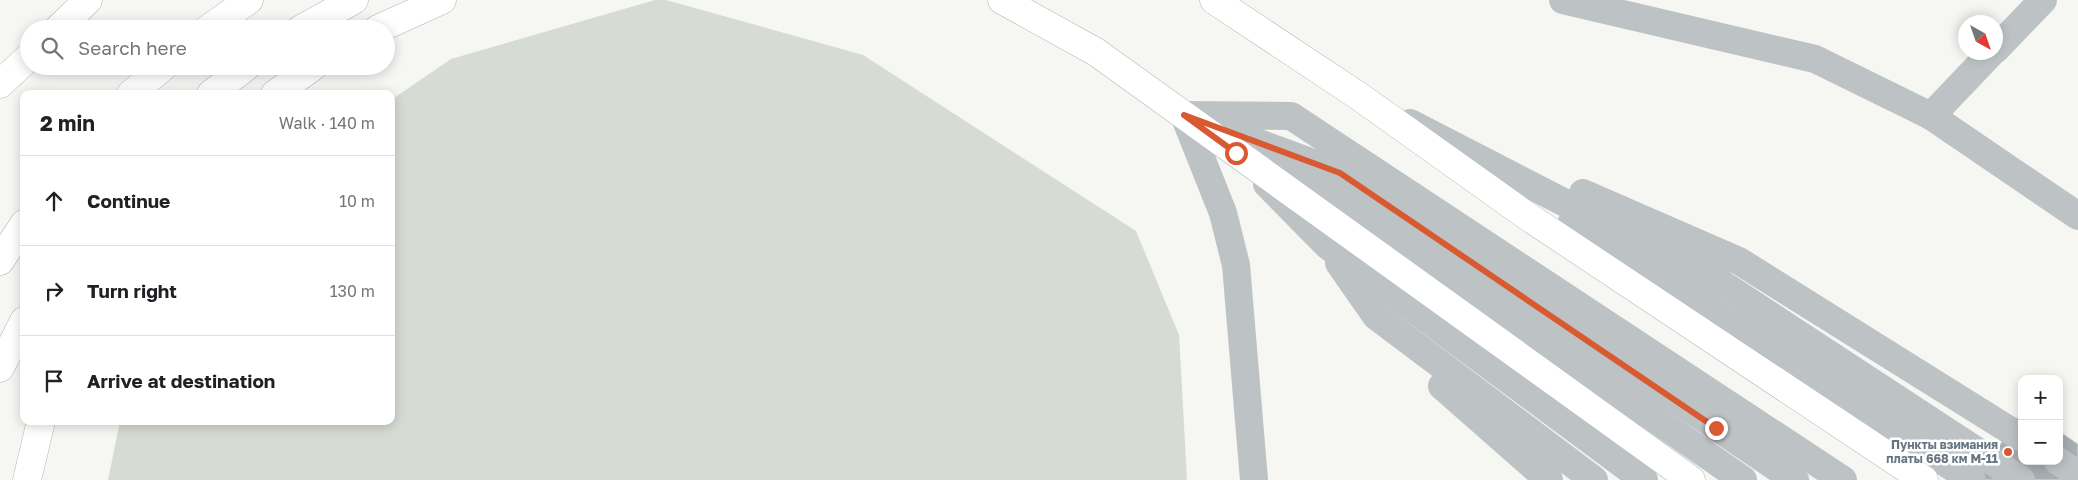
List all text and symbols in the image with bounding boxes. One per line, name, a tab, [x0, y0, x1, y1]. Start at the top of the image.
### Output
north arrow	[1958, 15, 2003, 60]
search box	[20, 20, 395, 75]
icon: search	[38, 34, 66, 62]
text: Search here	[78, 36, 187, 59]
text: 2 min	[40, 110, 95, 136]
text: Walk · 140 m	[279, 113, 375, 133]
route start	[1225, 142, 1248, 165]
icon: ahead	[40, 187, 68, 215]
text: Continue	[87, 189, 170, 212]
text: 10 m	[339, 191, 375, 211]
icon: right	[40, 277, 68, 305]
text: Turn right	[87, 279, 177, 302]
text: 130 m	[330, 281, 375, 301]
icon: arrive	[40, 367, 68, 395]
text: Arrive at destination	[87, 369, 275, 392]
map controls	[2018, 375, 2063, 465]
button: +	[2018, 375, 2063, 420]
route end	[1705, 417, 1728, 440]
button: −	[2018, 420, 2063, 465]
place label: Пункты взимания платы 668 км М-11	[1886, 437, 1998, 466]
marker: Пункты взимания платы 668 км М-11	[2002, 446, 2014, 458]

